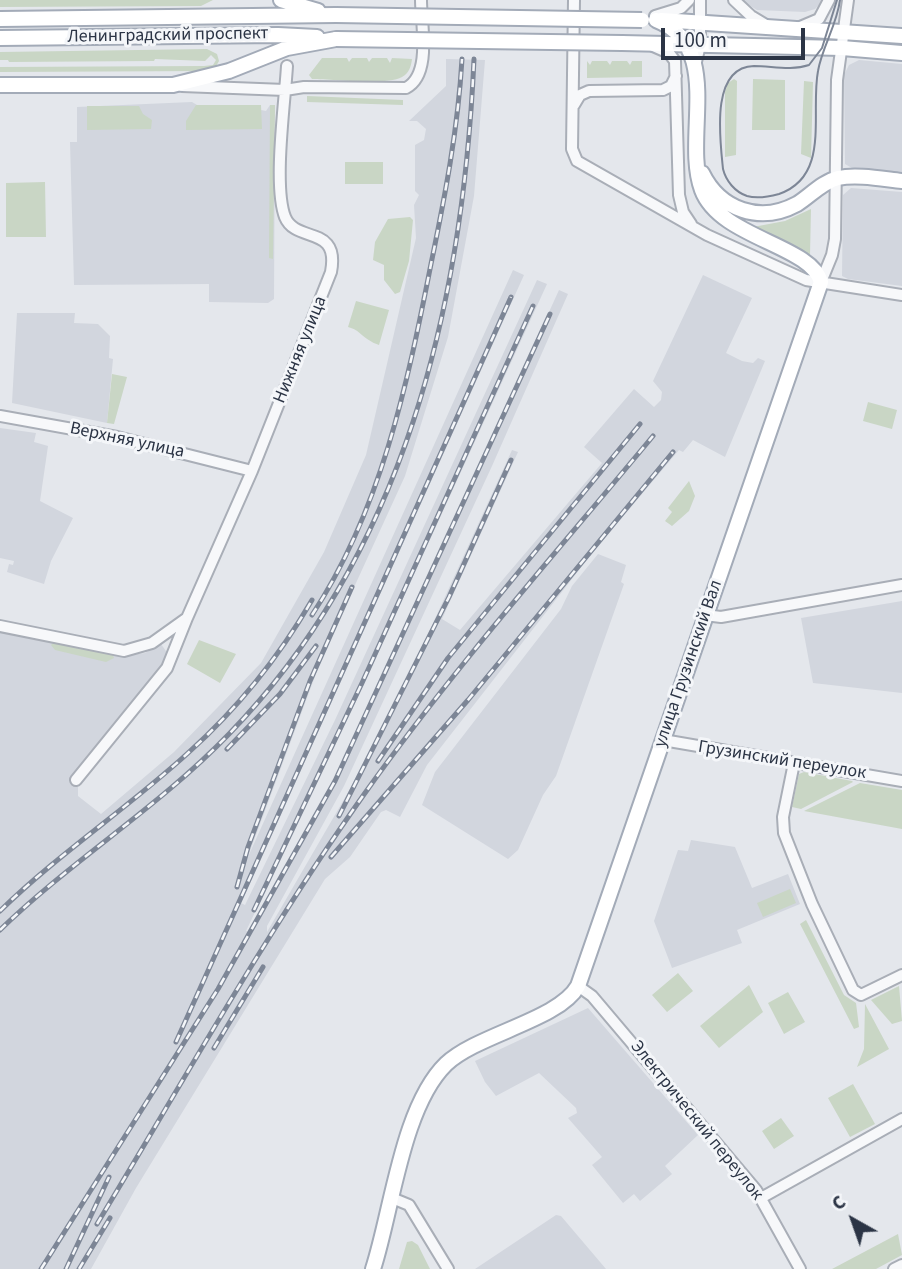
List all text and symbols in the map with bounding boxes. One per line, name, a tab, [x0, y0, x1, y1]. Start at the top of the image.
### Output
scale bar	[664, 14, 808, 58]
street label: Ленинградский проспект	[67, 23, 269, 49]
text: 100 m	[674, 25, 727, 55]
street label: Нижняя улица	[270, 293, 332, 407]
street label: Верхняя улица	[68, 418, 186, 464]
street label: улица Грузинский Вал	[650, 577, 728, 751]
street label: Грузинский переулок	[696, 737, 868, 785]
street label: Электрический переулок	[625, 1037, 767, 1205]
north arrow	[818, 1185, 888, 1255]
text: С	[826, 1190, 852, 1217]

